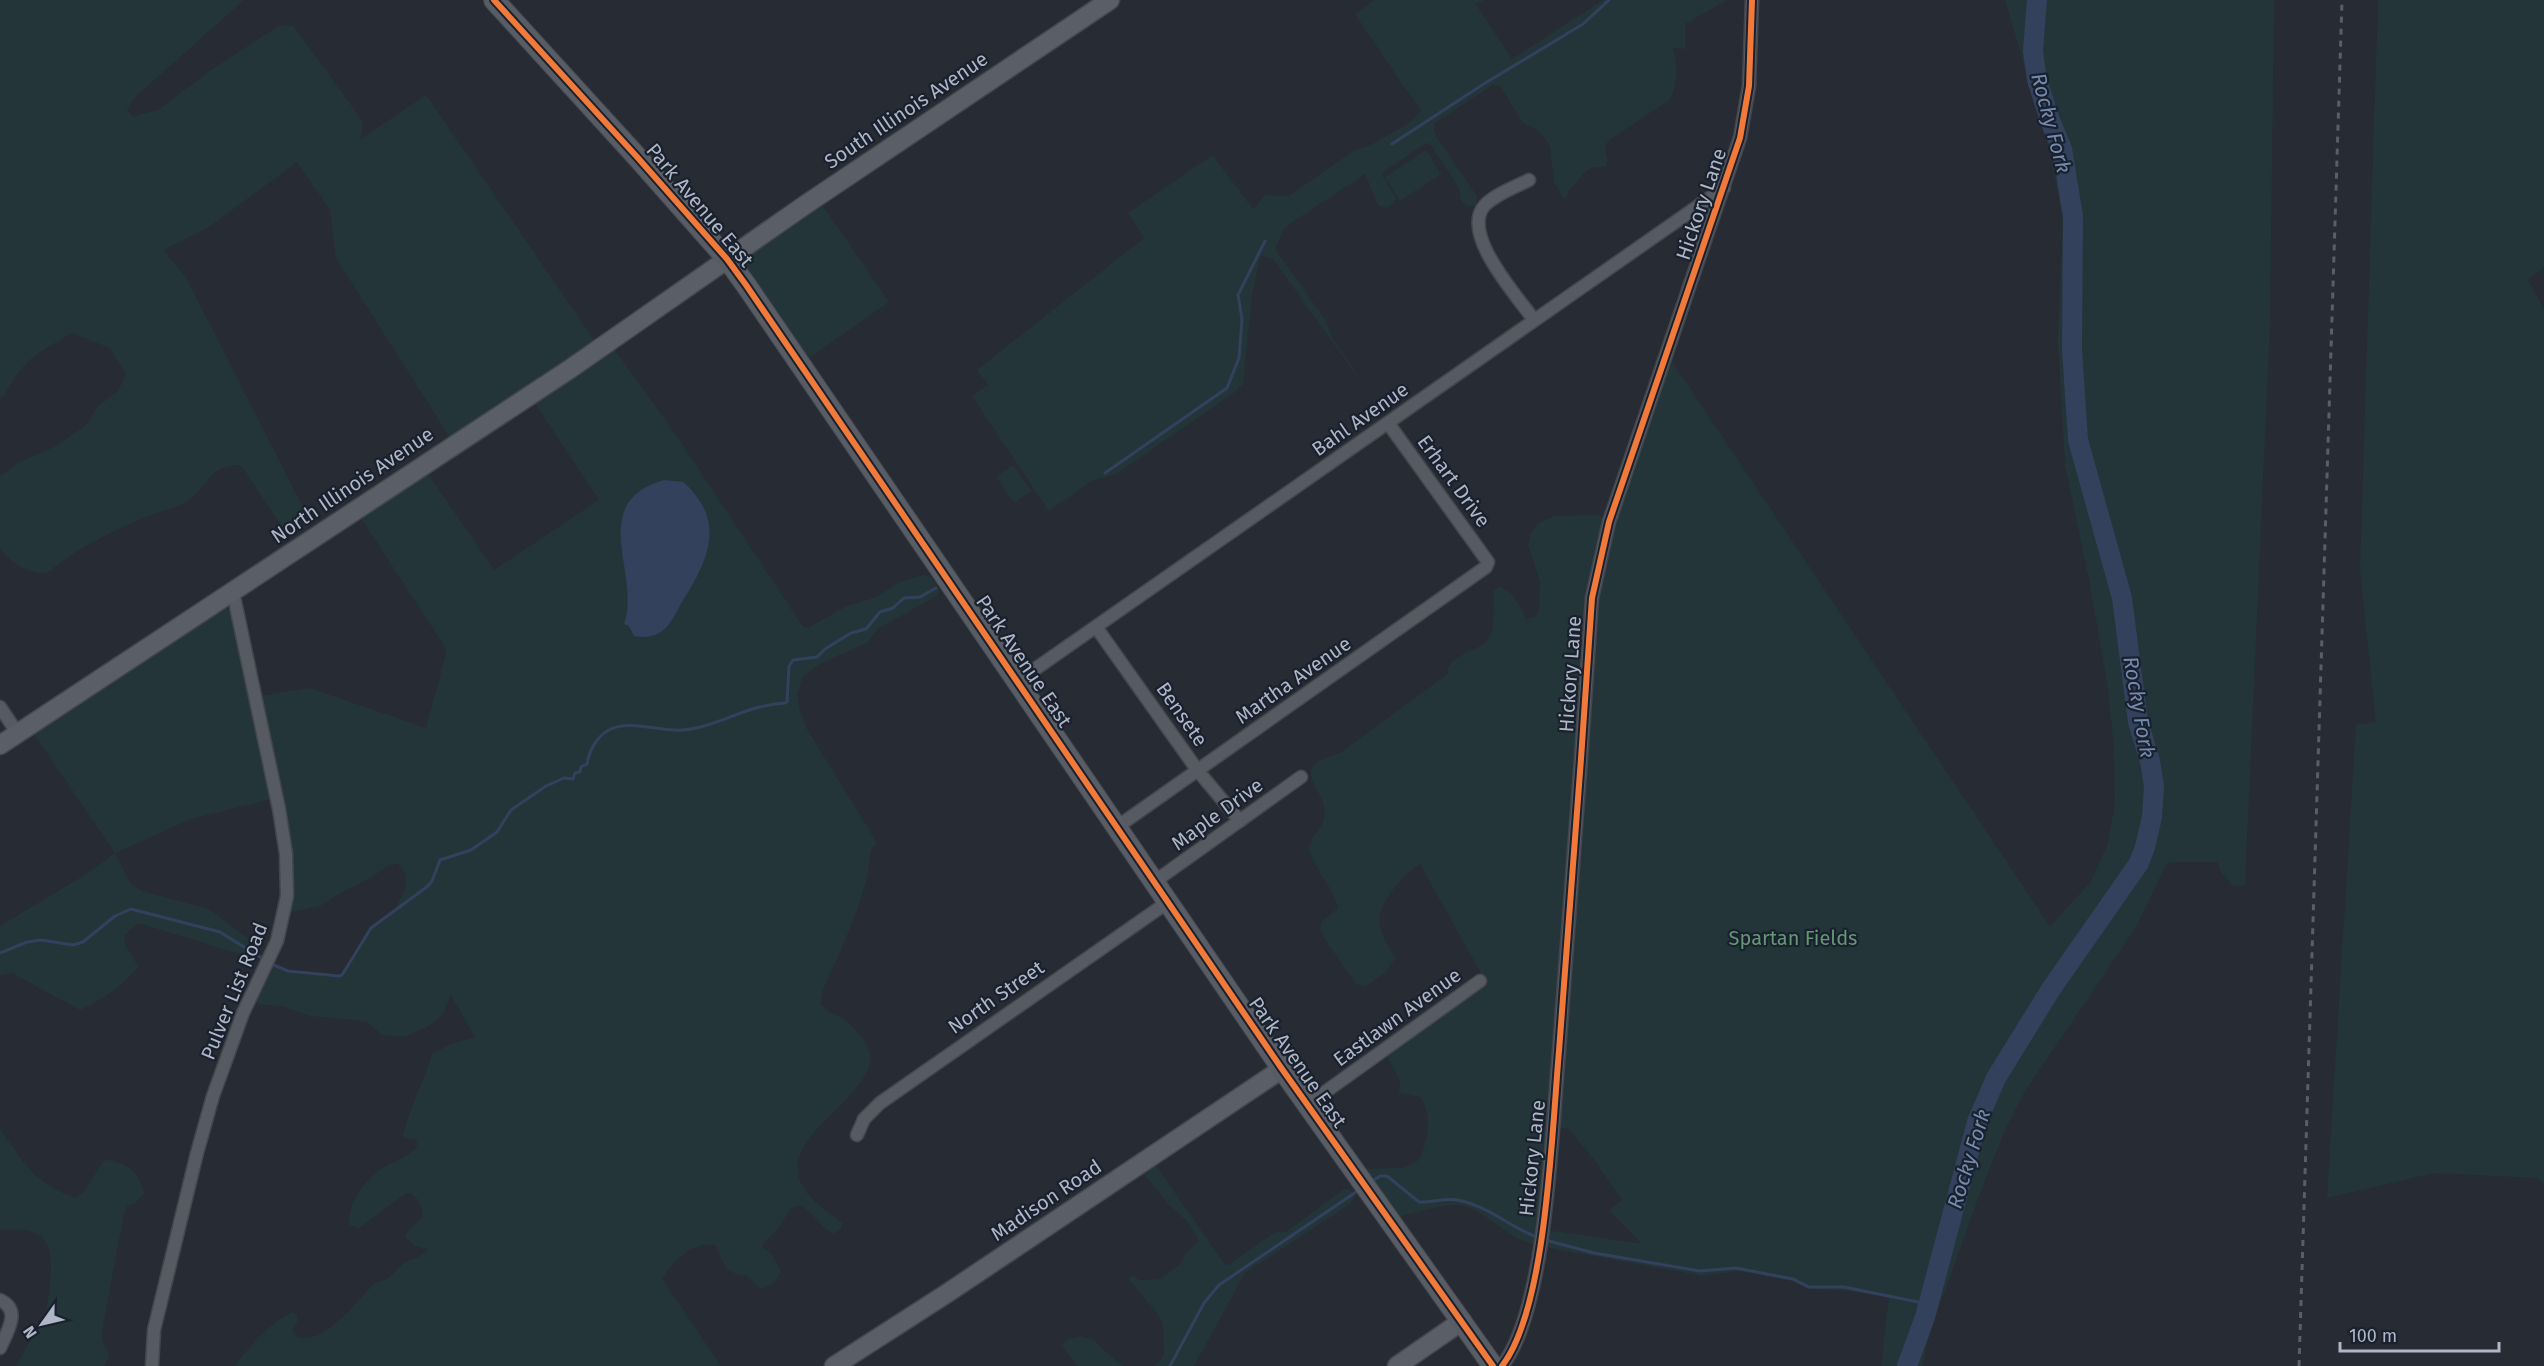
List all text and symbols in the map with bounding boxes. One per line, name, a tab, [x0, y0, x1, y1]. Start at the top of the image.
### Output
street label: South Illinois Avenue	[820, 46, 992, 174]
water label: Rocky Fork	[2025, 70, 2077, 176]
street label: Park Avenue East	[641, 138, 759, 272]
street label: Hickory Lane	[1671, 145, 1731, 263]
street label: Bahl Avenue	[1307, 377, 1413, 461]
street label: North Illinois Avenue	[266, 422, 438, 548]
street label: Erhart Drive	[1413, 430, 1495, 532]
street label: Park Avenue East	[971, 590, 1077, 732]
street label: Hickory Lane	[1554, 615, 1586, 733]
street label: Martha Avenue	[1231, 631, 1355, 729]
water label: Rocky Fork	[2117, 654, 2161, 760]
street label: Bensete	[1151, 677, 1213, 751]
street label: Maple Drive	[1167, 773, 1267, 855]
street label: Pulver List Road	[196, 919, 272, 1063]
park label: Spartan Fields	[1729, 926, 1857, 950]
street label: North Street	[943, 955, 1049, 1039]
street label: Eastlawn Avenue	[1329, 963, 1465, 1071]
street label: Park Avenue East	[1244, 992, 1352, 1133]
street label: Hickory Lane	[1514, 1099, 1550, 1217]
water label: Rocky Fork	[1942, 1106, 1996, 1212]
street label: Madison Road	[986, 1154, 1106, 1246]
north arrow	[12, 1294, 72, 1354]
scale bar	[2340, 1315, 2499, 1353]
text: N	[19, 1322, 41, 1342]
text: 100 m	[2349, 1325, 2397, 1347]

